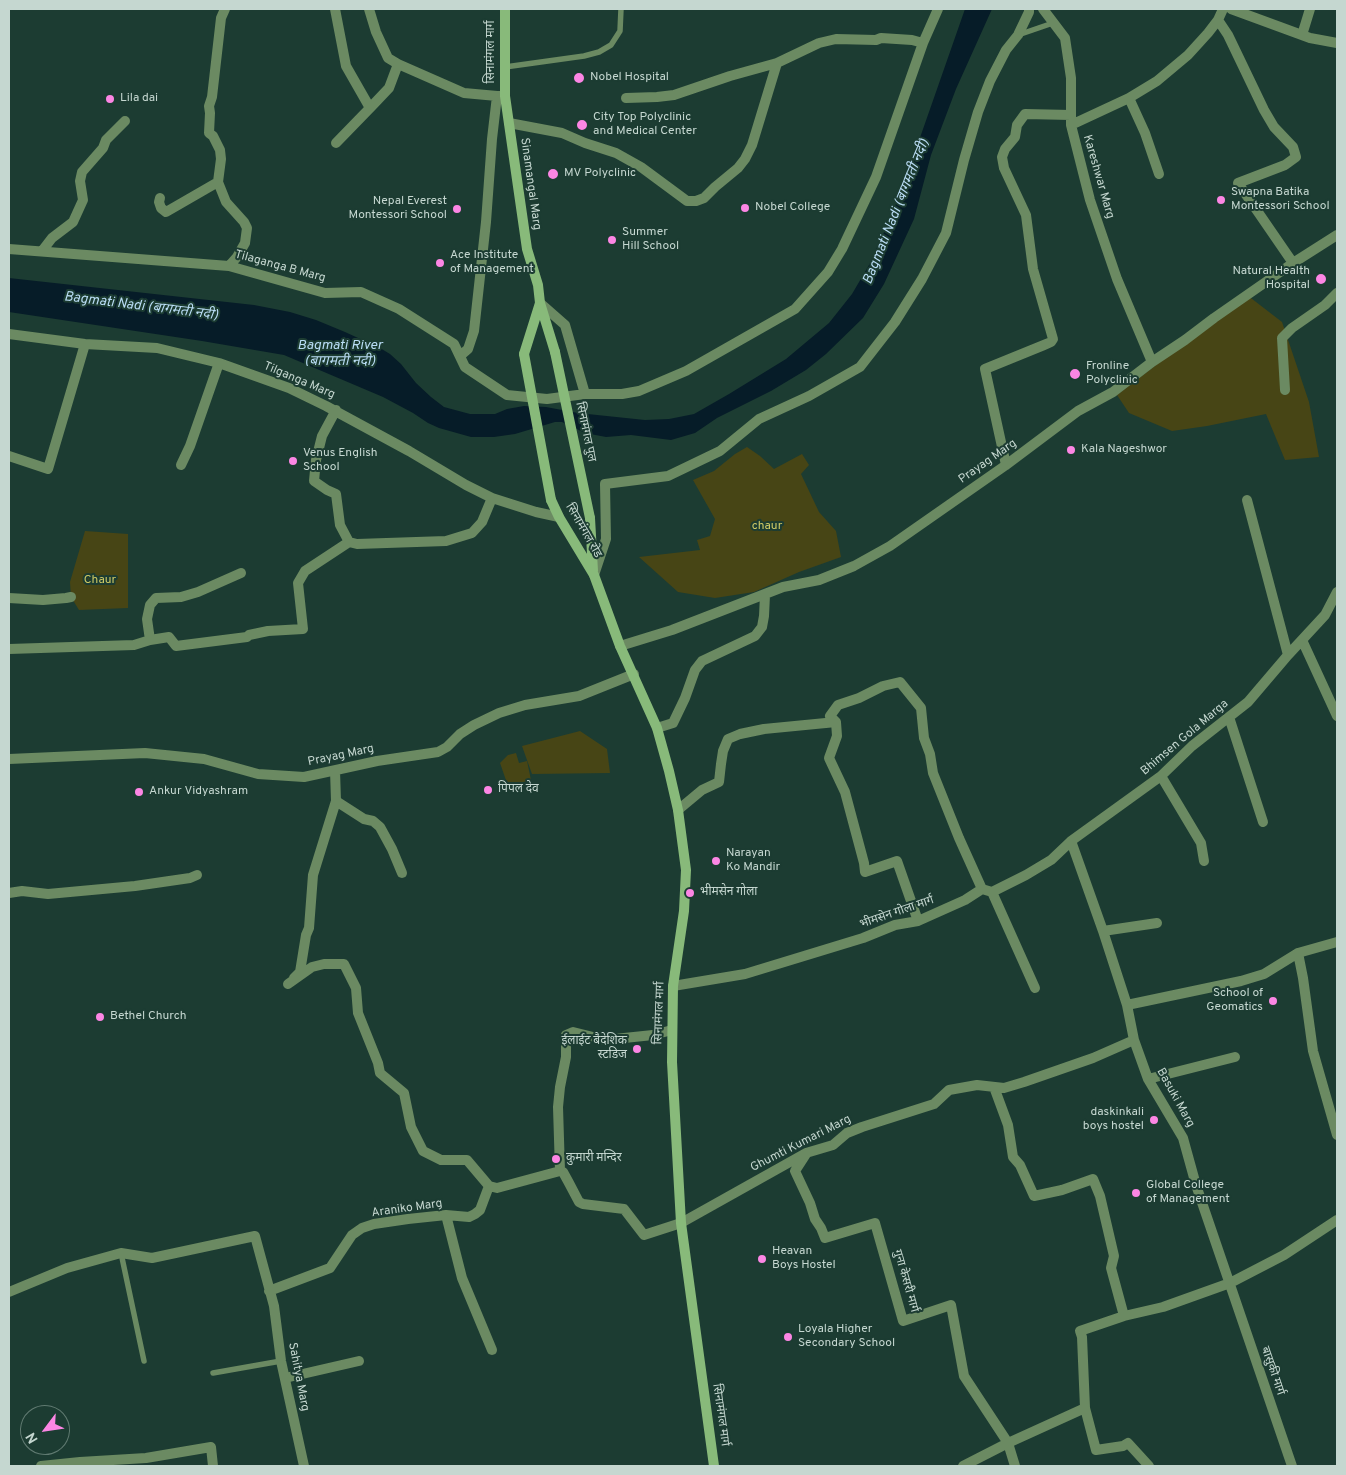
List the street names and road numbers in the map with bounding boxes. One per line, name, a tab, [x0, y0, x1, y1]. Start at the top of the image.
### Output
street label: सिनामंगल मार्ग	[485, 21, 499, 83]
street label: Kareshwar Marg	[1079, 133, 1117, 221]
street label: Sinamangal Marg	[516, 137, 544, 231]
street label: Tilaganga B Marg	[233, 248, 327, 286]
street label: Tilganga Marg	[261, 359, 337, 403]
street label: सिनामंगल पुल	[572, 401, 598, 463]
street label: Prayag Marg	[956, 437, 1020, 487]
street label: सिनामंगल रोड	[562, 501, 604, 561]
street label: Bhimsen Gola Marga	[1138, 697, 1232, 779]
street label: Prayag Marg	[307, 742, 375, 770]
street label: भीमसेन गोला मार्ग	[858, 894, 936, 932]
street label: सिनामंगल मार्ग	[652, 981, 668, 1045]
street label: Basuki Marg	[1153, 1066, 1197, 1130]
street label: Ghumti Kumari Marg	[748, 1112, 854, 1176]
street label: Araniko Marg	[371, 1197, 443, 1221]
street label: गुना केसरी मार्ग	[889, 1248, 921, 1314]
street label: Sahitya Marg	[284, 1341, 312, 1413]
street label: बासुकी मार्ग	[1257, 1345, 1287, 1397]
street label: सिनामंगल मार्ग	[708, 1383, 732, 1447]

